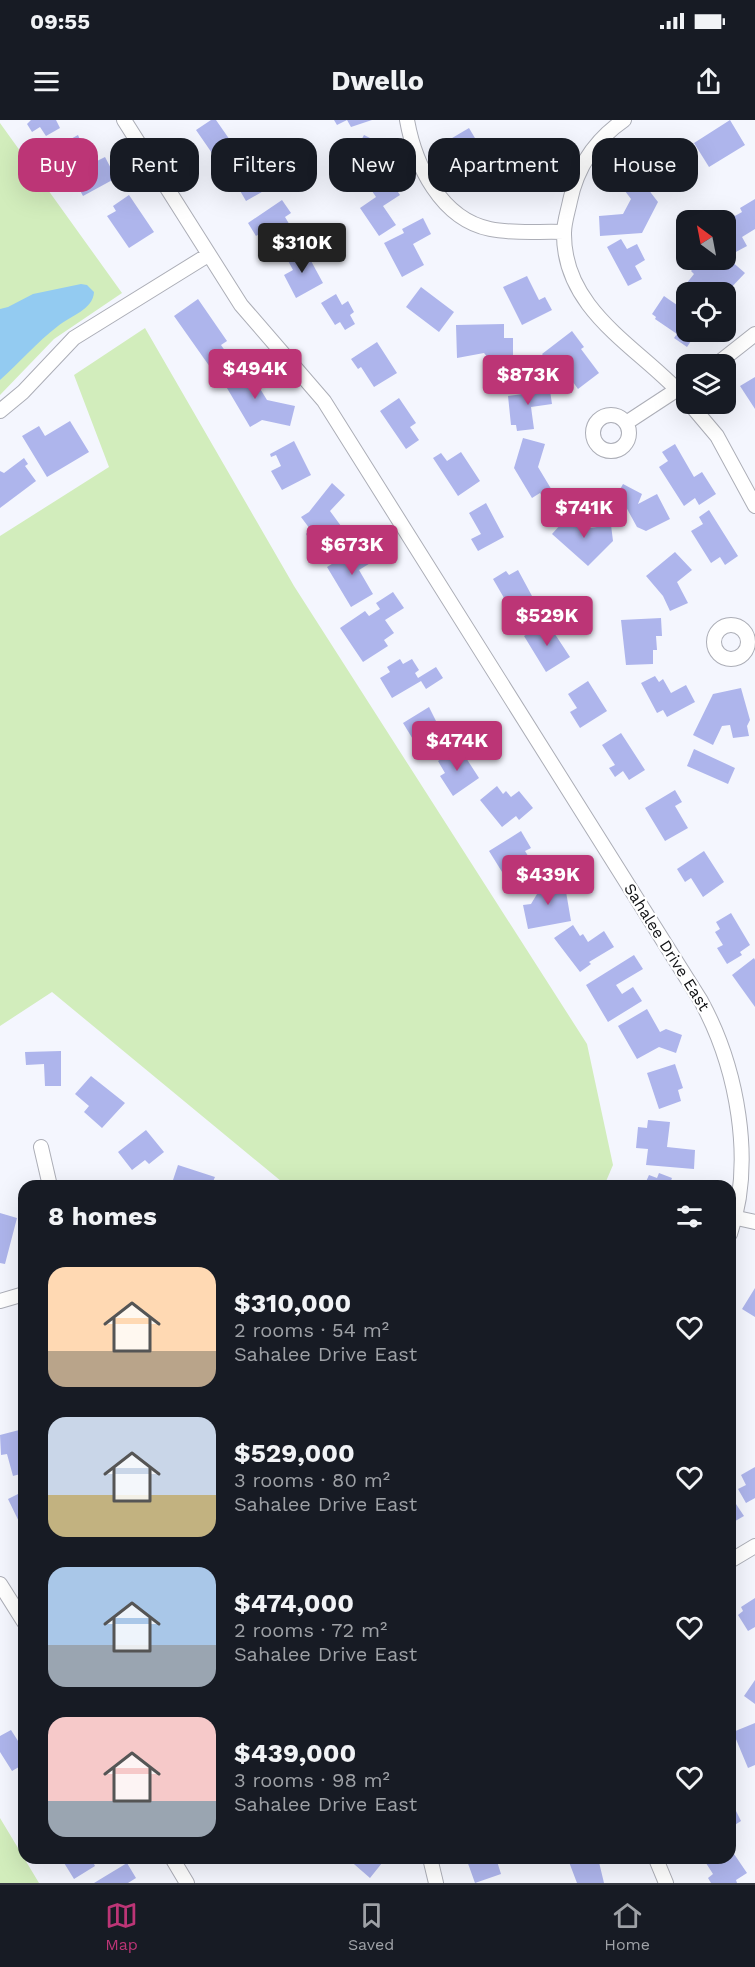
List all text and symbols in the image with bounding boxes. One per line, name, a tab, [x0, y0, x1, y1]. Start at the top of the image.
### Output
text: 09:55	[30, 9, 90, 34]
icon: menu	[30, 65, 63, 98]
text: Dwello	[331, 65, 424, 97]
icon: share	[692, 65, 725, 98]
chip: Buy	[18, 138, 98, 192]
chip: Rent	[110, 138, 199, 192]
chip: Filters	[211, 138, 317, 192]
chip: New	[329, 138, 416, 192]
chip: Apartment	[428, 138, 580, 192]
chip: House	[592, 138, 698, 192]
north arrow	[676, 210, 736, 270]
map controls	[676, 210, 736, 414]
pin: $310K	[260, 223, 344, 274]
text: $310K	[272, 230, 332, 254]
button: locate	[676, 282, 736, 342]
pin: $494K	[213, 349, 297, 400]
button: layers	[676, 354, 736, 414]
pin: $873K	[486, 355, 570, 406]
text: $494K	[223, 356, 287, 380]
text: $873K	[497, 362, 559, 386]
pin: $741K	[542, 488, 626, 539]
text: $741K	[555, 495, 613, 519]
pin: $673K	[310, 525, 394, 576]
text: $673K	[321, 532, 383, 556]
pin: $529K	[505, 596, 589, 647]
text: $529K	[516, 603, 578, 627]
pin: $474K	[415, 721, 499, 772]
text: $474K	[426, 728, 488, 752]
pin: $439K	[506, 855, 590, 906]
text: $439K	[516, 862, 580, 886]
street label: Sahalee Drive East	[620, 880, 714, 1014]
icon: filters	[673, 1200, 706, 1233]
text: 8 homes	[48, 1201, 157, 1231]
text: $310,000	[234, 1288, 351, 1318]
icon: home	[96, 1291, 168, 1363]
icon: heart	[673, 1311, 706, 1344]
text: 2 rooms · 54 m²	[234, 1318, 389, 1342]
text: Sahalee Drive East	[234, 1342, 417, 1366]
text: $529,000	[234, 1438, 355, 1468]
icon: home	[96, 1441, 168, 1513]
icon: heart	[673, 1461, 706, 1494]
text: 3 rooms · 80 m²	[234, 1468, 390, 1492]
text: Sahalee Drive East	[234, 1492, 417, 1516]
text: $474,000	[234, 1588, 354, 1618]
icon: home	[96, 1591, 168, 1663]
icon: heart	[673, 1611, 706, 1644]
text: 2 rooms · 72 m²	[234, 1618, 387, 1642]
text: Sahalee Drive East	[234, 1642, 417, 1666]
text: $439,000	[234, 1738, 356, 1768]
icon: home	[96, 1741, 168, 1813]
icon: heart	[673, 1761, 706, 1794]
text: 3 rooms · 98 m²	[234, 1768, 390, 1792]
text: Sahalee Drive East	[234, 1792, 417, 1816]
tab: Map	[105, 1899, 138, 1954]
tab: Saved	[348, 1899, 394, 1954]
tab: Home	[604, 1899, 650, 1954]

